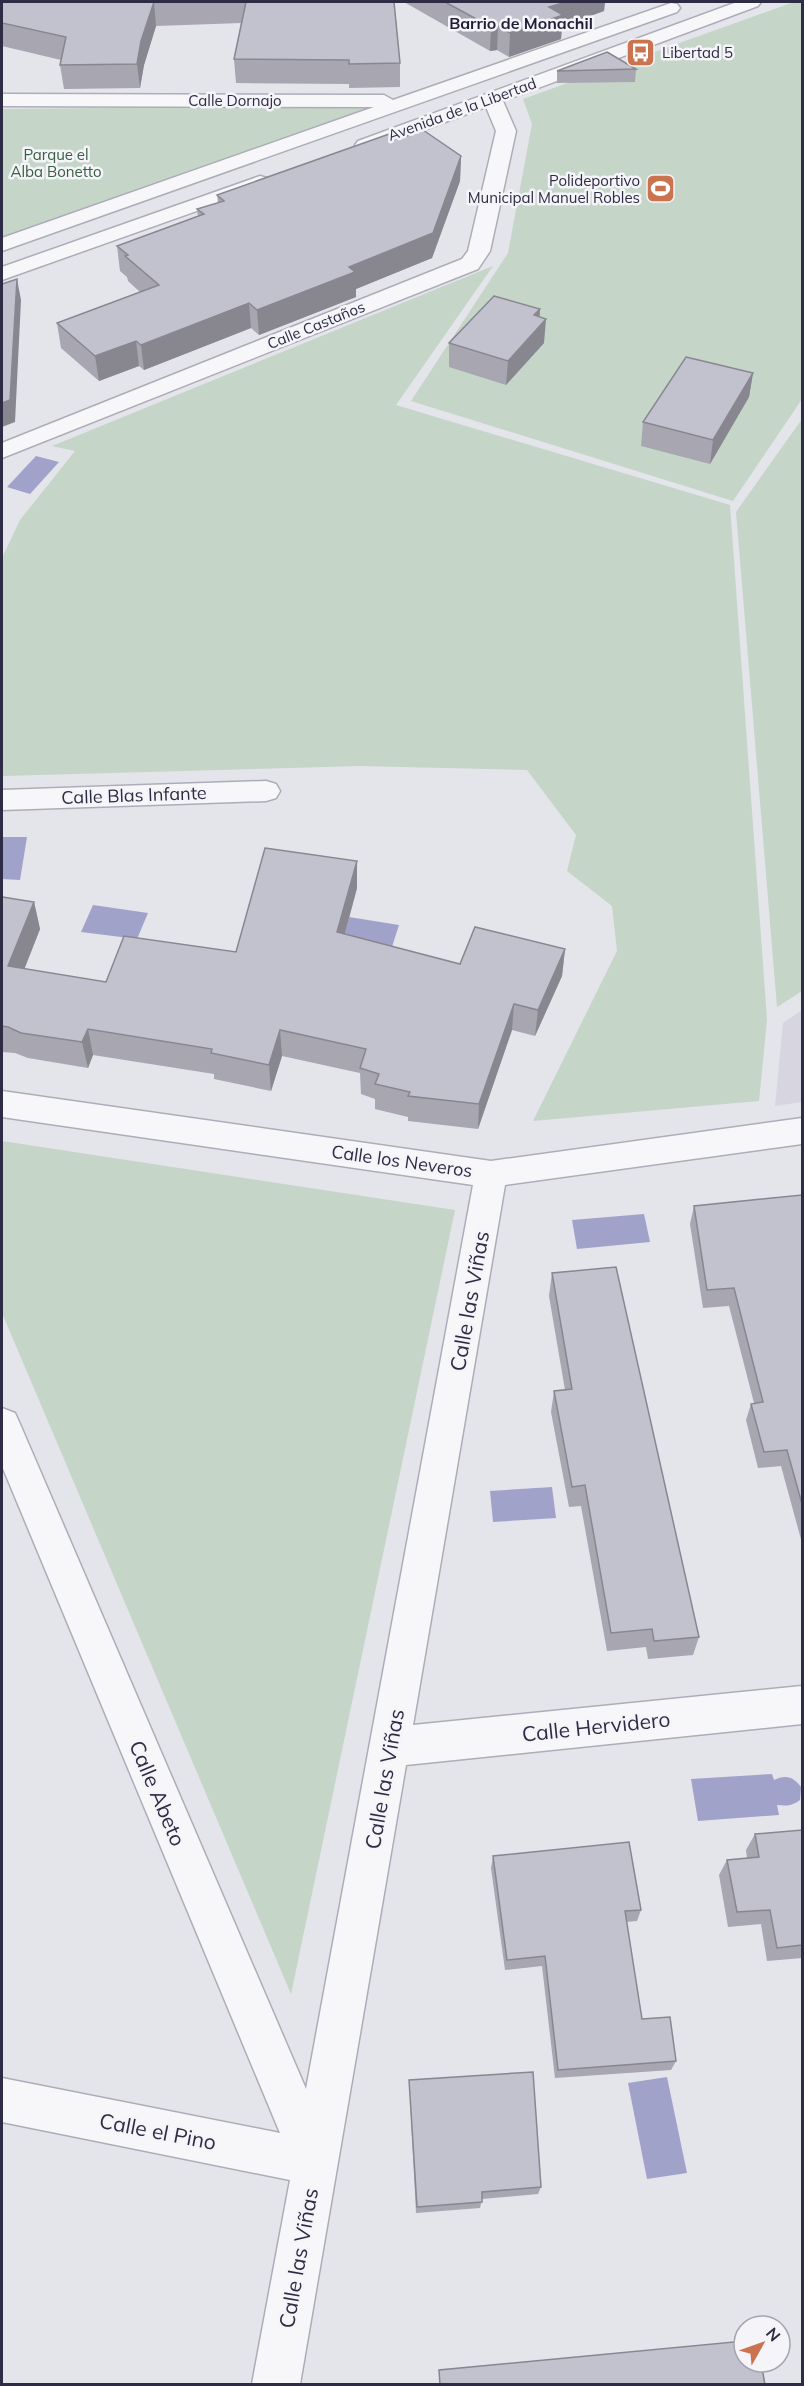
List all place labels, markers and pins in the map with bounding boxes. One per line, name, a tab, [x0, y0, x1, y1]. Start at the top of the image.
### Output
bus stop icon: Libertad 5	[625, 36, 657, 68]
place label: Libertad 5	[662, 43, 733, 62]
place label: Polideportivo Municipal Manuel Robles	[468, 171, 640, 207]
sports icon: Polideportivo Municipal Manuel Robles	[645, 173, 677, 205]

